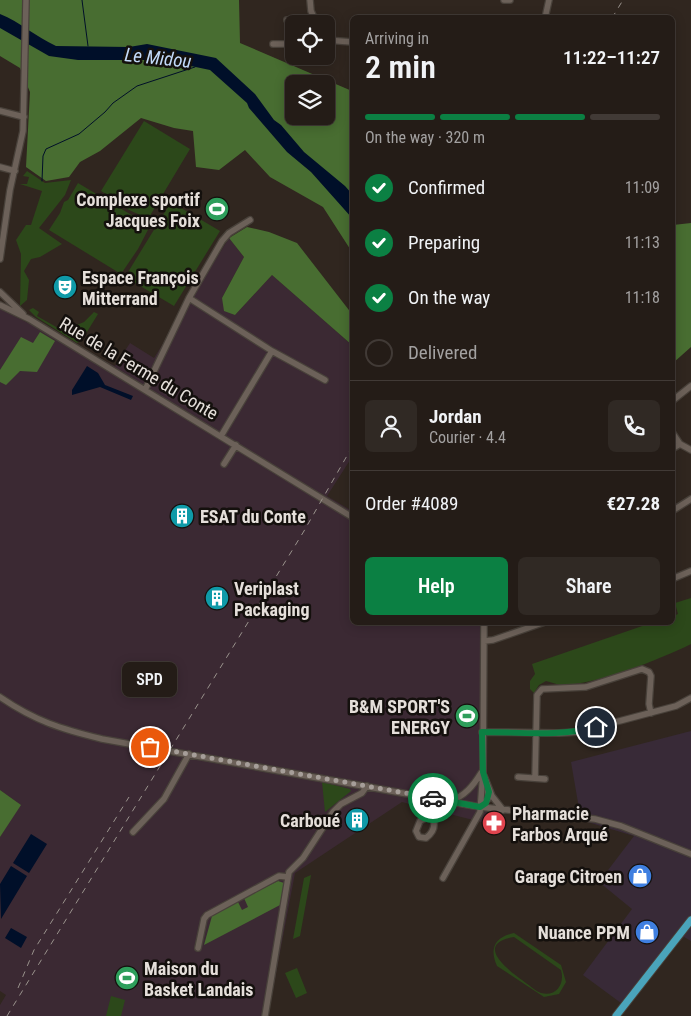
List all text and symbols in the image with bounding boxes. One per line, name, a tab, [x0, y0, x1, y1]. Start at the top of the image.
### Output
map controls	[285, 15, 335, 125]
button: locate	[285, 15, 335, 65]
text: Arriving in	[365, 29, 429, 48]
water label: Le Midou	[123, 43, 193, 73]
text: 11:22–11:27	[563, 46, 660, 69]
text: 2 min	[365, 48, 436, 86]
button: layers	[285, 75, 335, 125]
text: On the way · 320 m	[365, 128, 485, 147]
icon: check	[365, 174, 393, 202]
text: Confirmed	[408, 176, 485, 199]
text: 11:09	[625, 178, 660, 197]
place label: Complexe sportif Jacques Foix	[76, 189, 200, 231]
sports icon: Complexe sportif Jacques Foix	[204, 196, 230, 222]
icon: check	[365, 229, 393, 257]
text: Preparing	[408, 231, 480, 254]
text: 11:13	[625, 233, 660, 252]
place label: Espace François Mitterrand	[82, 267, 199, 309]
theatre icon: Espace François Mitterrand	[52, 274, 78, 300]
icon: check	[365, 284, 393, 312]
text: On the way	[408, 286, 490, 309]
text: 11:18	[625, 288, 660, 307]
street label: Rue de la Ferme du Conte	[56, 312, 222, 424]
text: Delivered	[408, 341, 477, 364]
button: person	[365, 400, 417, 452]
button: phone	[608, 400, 660, 452]
text: Jordan	[429, 405, 482, 428]
text: Courier · 4.4	[429, 428, 506, 447]
text: Order #4089	[365, 492, 458, 515]
text: €27.28	[606, 492, 660, 515]
building icon: ESAT du Conte	[169, 503, 195, 529]
place label: ESAT du Conte	[200, 506, 306, 527]
button: Help	[365, 557, 508, 615]
button: Share	[518, 557, 660, 615]
place label: Veriplast Packaging	[234, 578, 310, 620]
building icon: Veriplast Packaging	[204, 585, 230, 611]
callout: SPD	[122, 662, 178, 697]
text: SPD	[136, 670, 163, 689]
place label: B&M SPORT'S ENERGY	[349, 696, 450, 738]
sports icon: B&M SPORT'S ENERGY	[454, 703, 480, 729]
pin	[575, 706, 617, 748]
icon: home	[582, 713, 610, 741]
pin	[129, 726, 171, 768]
icon: bag	[136, 733, 164, 761]
courier	[408, 773, 458, 823]
icon: car	[419, 784, 447, 812]
place label: Pharmacie Farbos Arqué	[512, 803, 608, 845]
building icon: Carboué	[344, 807, 370, 833]
place label: Carboué	[280, 810, 340, 831]
pharmacy icon: Pharmacie Farbos Arqué	[481, 810, 507, 836]
shop icon: Garage Citroen	[627, 863, 653, 889]
place label: Garage Citroen	[515, 866, 622, 887]
shop icon: Nuance PPM	[634, 919, 660, 945]
place label: Nuance PPM	[538, 922, 630, 943]
place label: Maison du Basket Landais	[144, 958, 254, 1000]
sports icon: Maison du Basket Landais	[114, 965, 140, 991]

